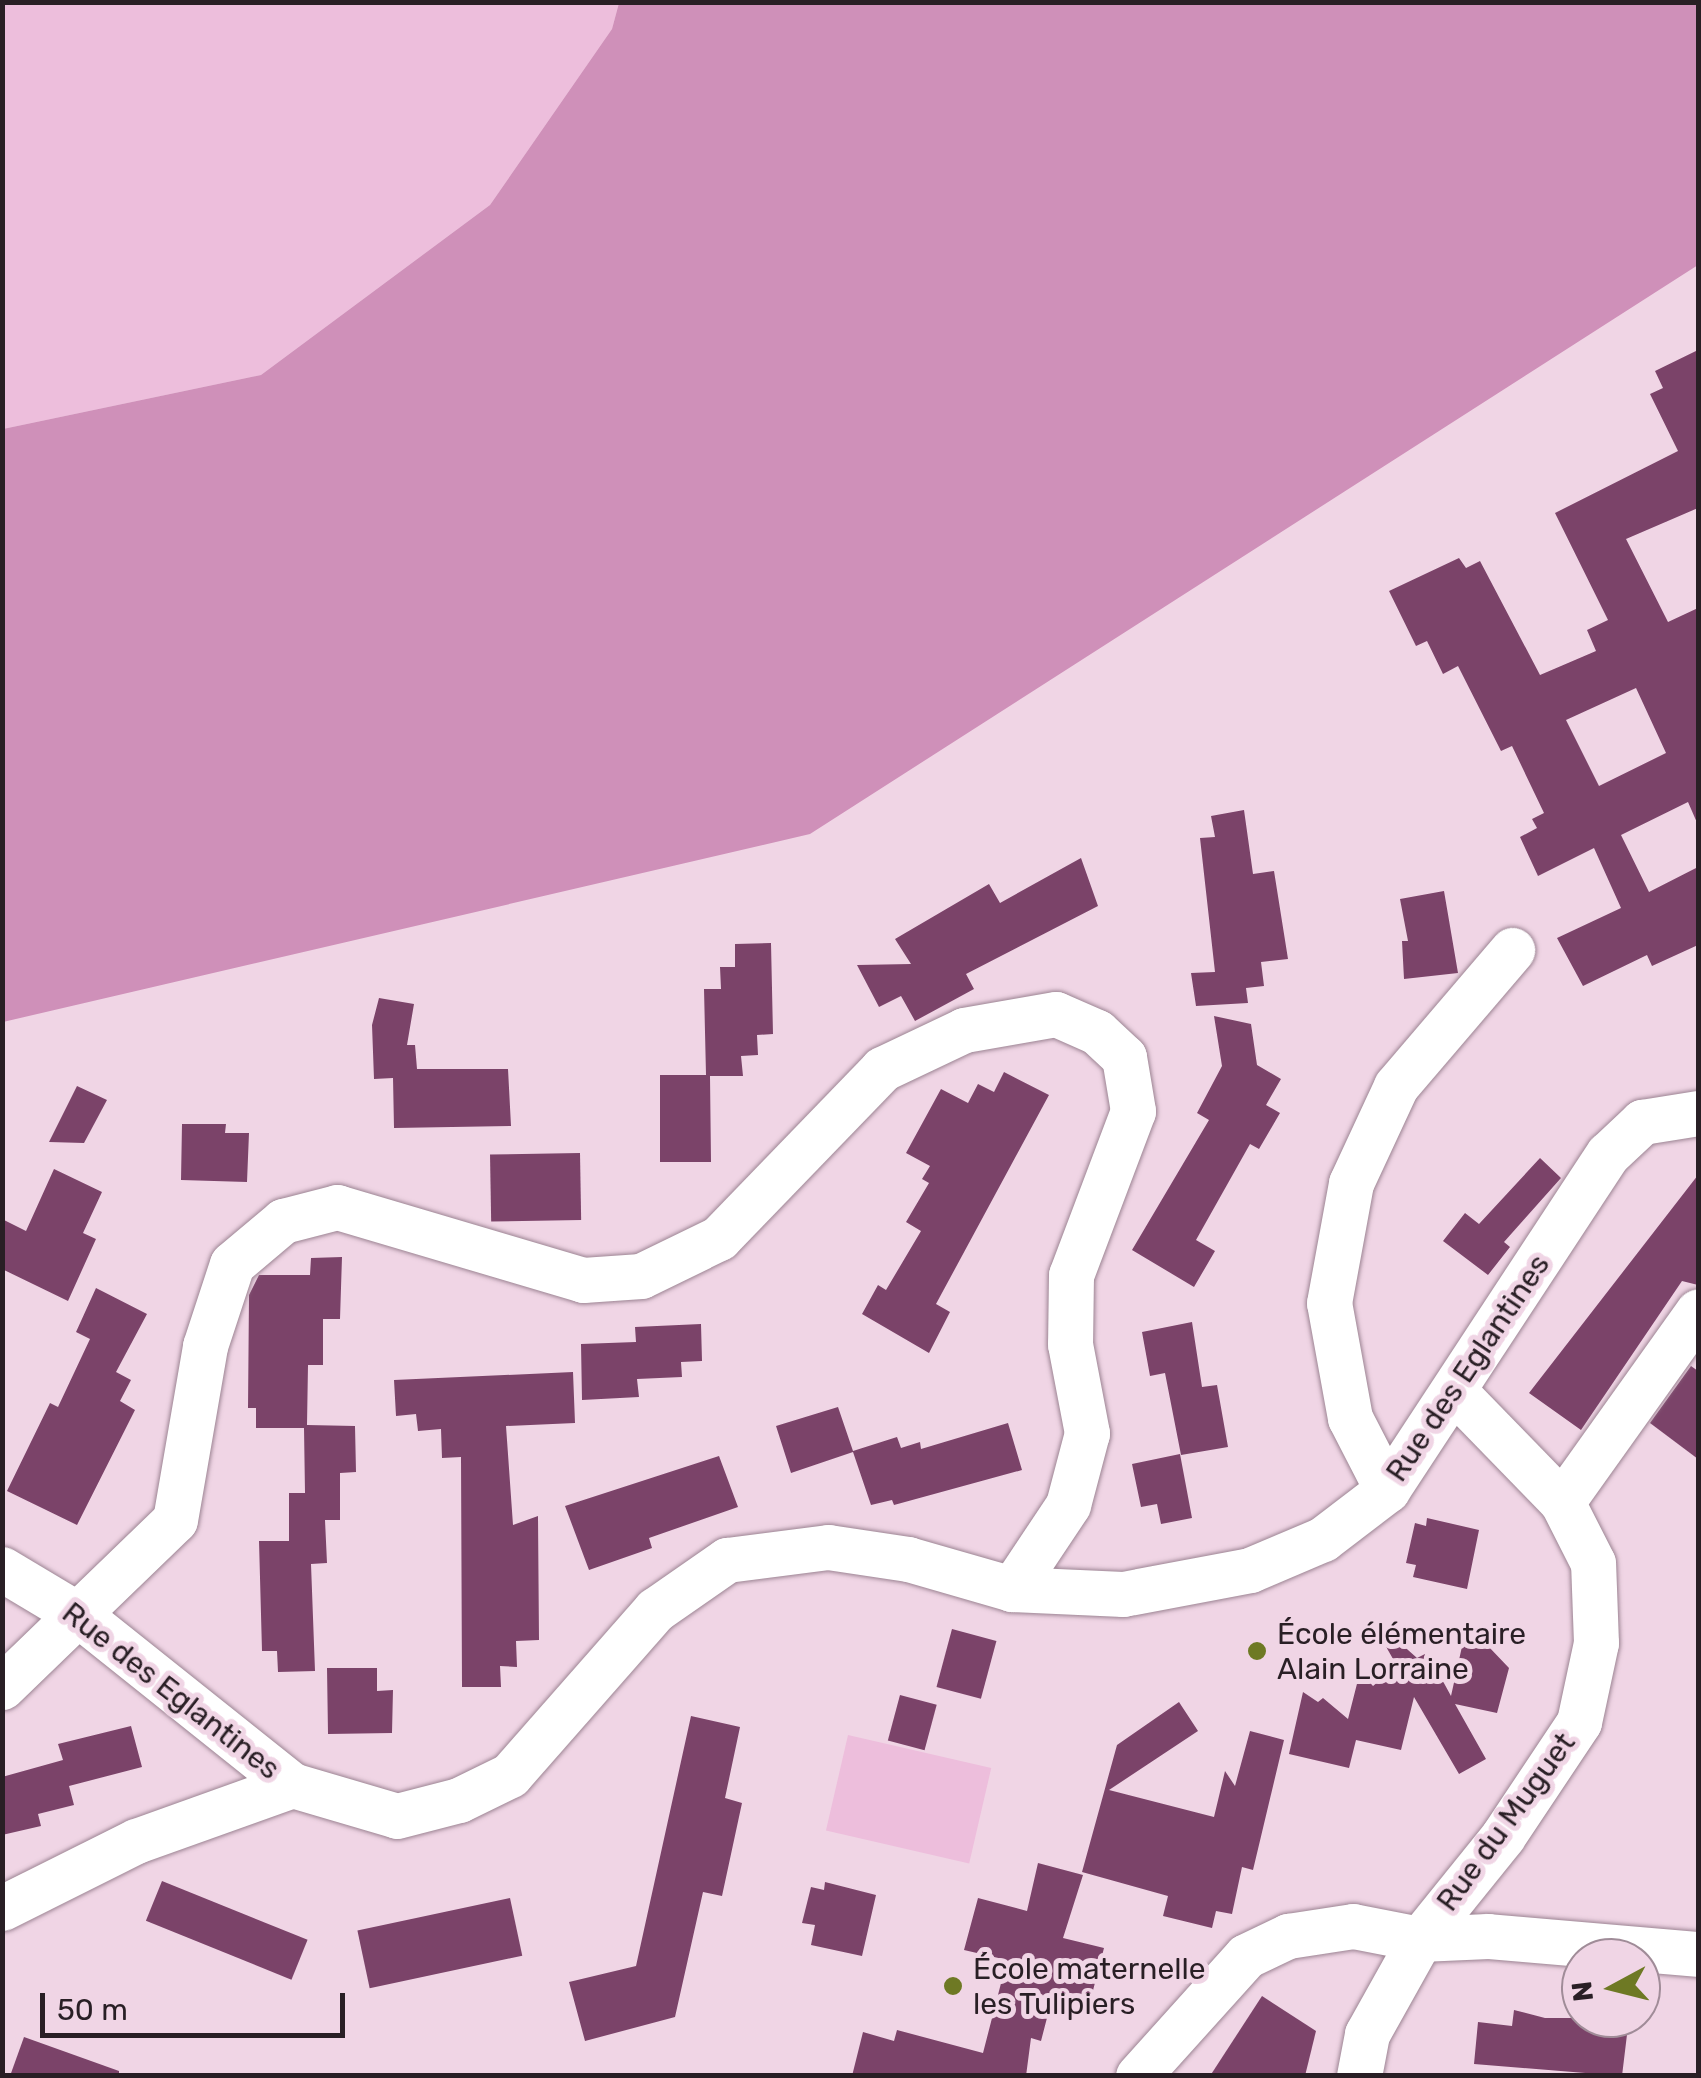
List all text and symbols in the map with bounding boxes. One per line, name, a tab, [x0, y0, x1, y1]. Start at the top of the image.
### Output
street label: Rue des Eglantines	[1379, 1248, 1557, 1488]
street label: Rue des Eglantines	[55, 1595, 287, 1787]
place label: École élémentaire Alain Lorraine	[1277, 1616, 1526, 1686]
marker: École élémentaire Alain Lorraine	[1246, 1640, 1268, 1662]
street label: Rue du Muguet	[1429, 1726, 1583, 1918]
north arrow	[1561, 1938, 1661, 2038]
place label: École maternelle les Tulipiers	[973, 1951, 1206, 2022]
scale bar	[45, 1973, 350, 2035]
marker: École maternelle les Tulipiers	[942, 1975, 964, 1997]
text: N	[1565, 1979, 1600, 2003]
text: 50 m	[57, 1992, 128, 2028]

